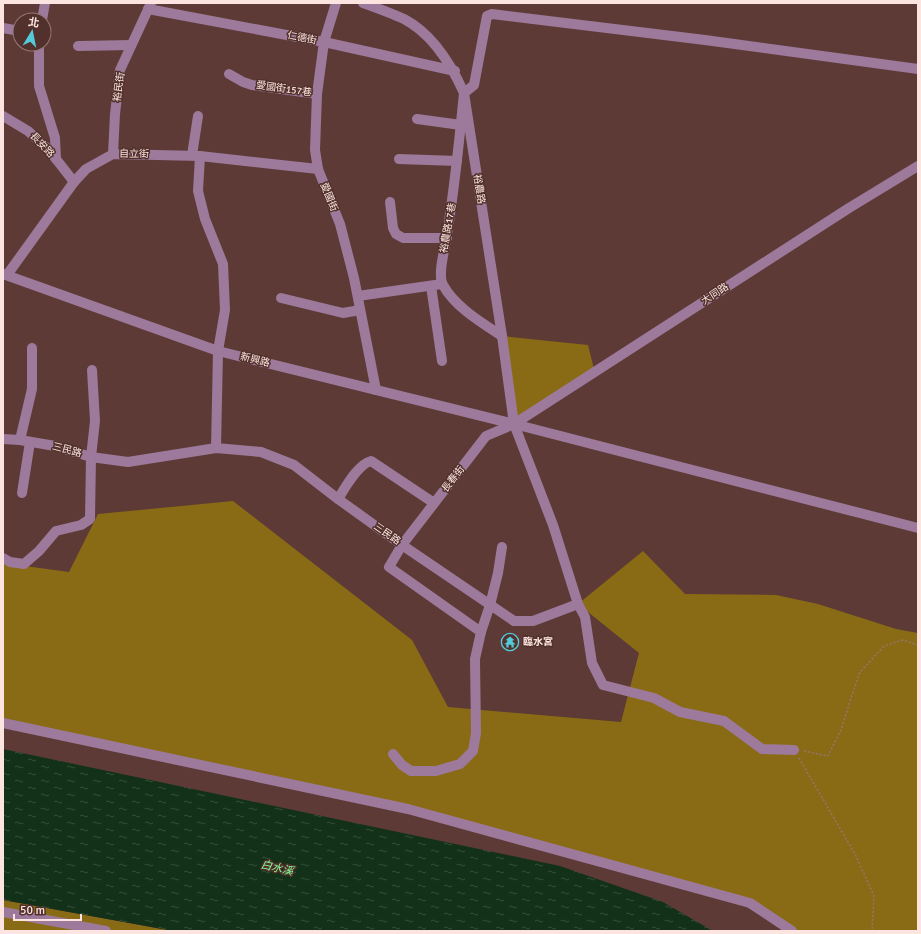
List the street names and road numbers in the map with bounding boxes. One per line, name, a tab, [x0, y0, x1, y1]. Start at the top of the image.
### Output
street label: 仁德街	[286, 29, 318, 47]
street label: 裕民街	[111, 71, 127, 103]
street label: 愛國街157巷	[255, 79, 313, 99]
street label: 長安路	[27, 130, 57, 160]
street label: 自立街	[119, 148, 149, 160]
street label: 裕農路	[471, 173, 487, 205]
street label: 愛國街	[318, 181, 340, 213]
street label: 裕農路17巷	[438, 202, 458, 254]
street label: 大同路	[699, 281, 731, 307]
street label: 新興路	[239, 351, 271, 369]
street label: 三民路	[51, 440, 83, 460]
street label: 長春街	[439, 463, 467, 495]
street label: 三民路	[371, 520, 403, 548]

